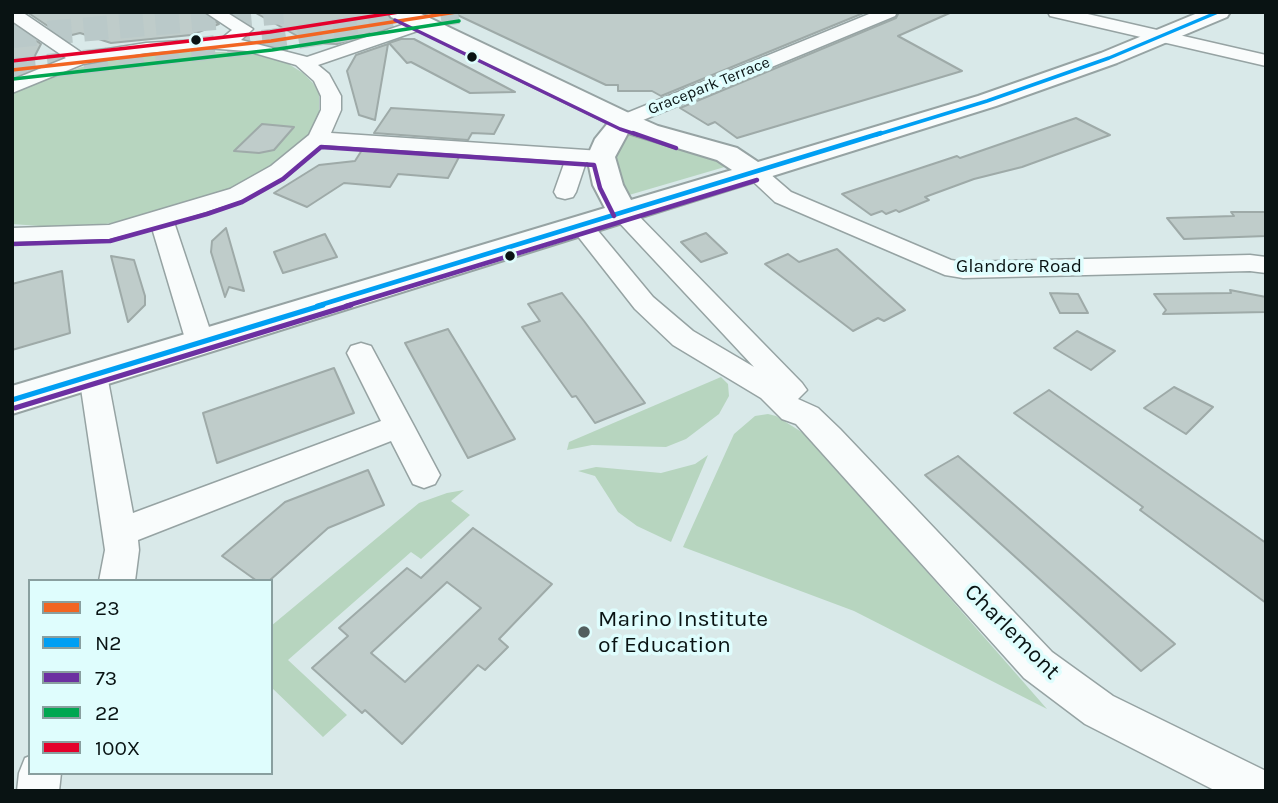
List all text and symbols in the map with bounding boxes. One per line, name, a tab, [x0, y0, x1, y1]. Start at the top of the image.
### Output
unlabelled marker	[189, 33, 203, 47]
unlabelled marker	[465, 50, 479, 64]
street label: Gracepark Terrace	[645, 53, 773, 119]
unlabelled marker	[503, 249, 517, 263]
street label: Glandore Road	[956, 256, 1082, 278]
street label: Charlemont	[958, 578, 1066, 686]
legend	[28, 579, 273, 775]
text: 23	[95, 596, 120, 620]
place label: Marino Institute of Education	[598, 605, 768, 659]
marker: Marino Institute of Education	[576, 624, 592, 640]
text: N2	[95, 631, 122, 655]
text: 73	[95, 666, 117, 690]
text: 22	[95, 701, 119, 725]
text: 100X	[95, 736, 140, 760]

